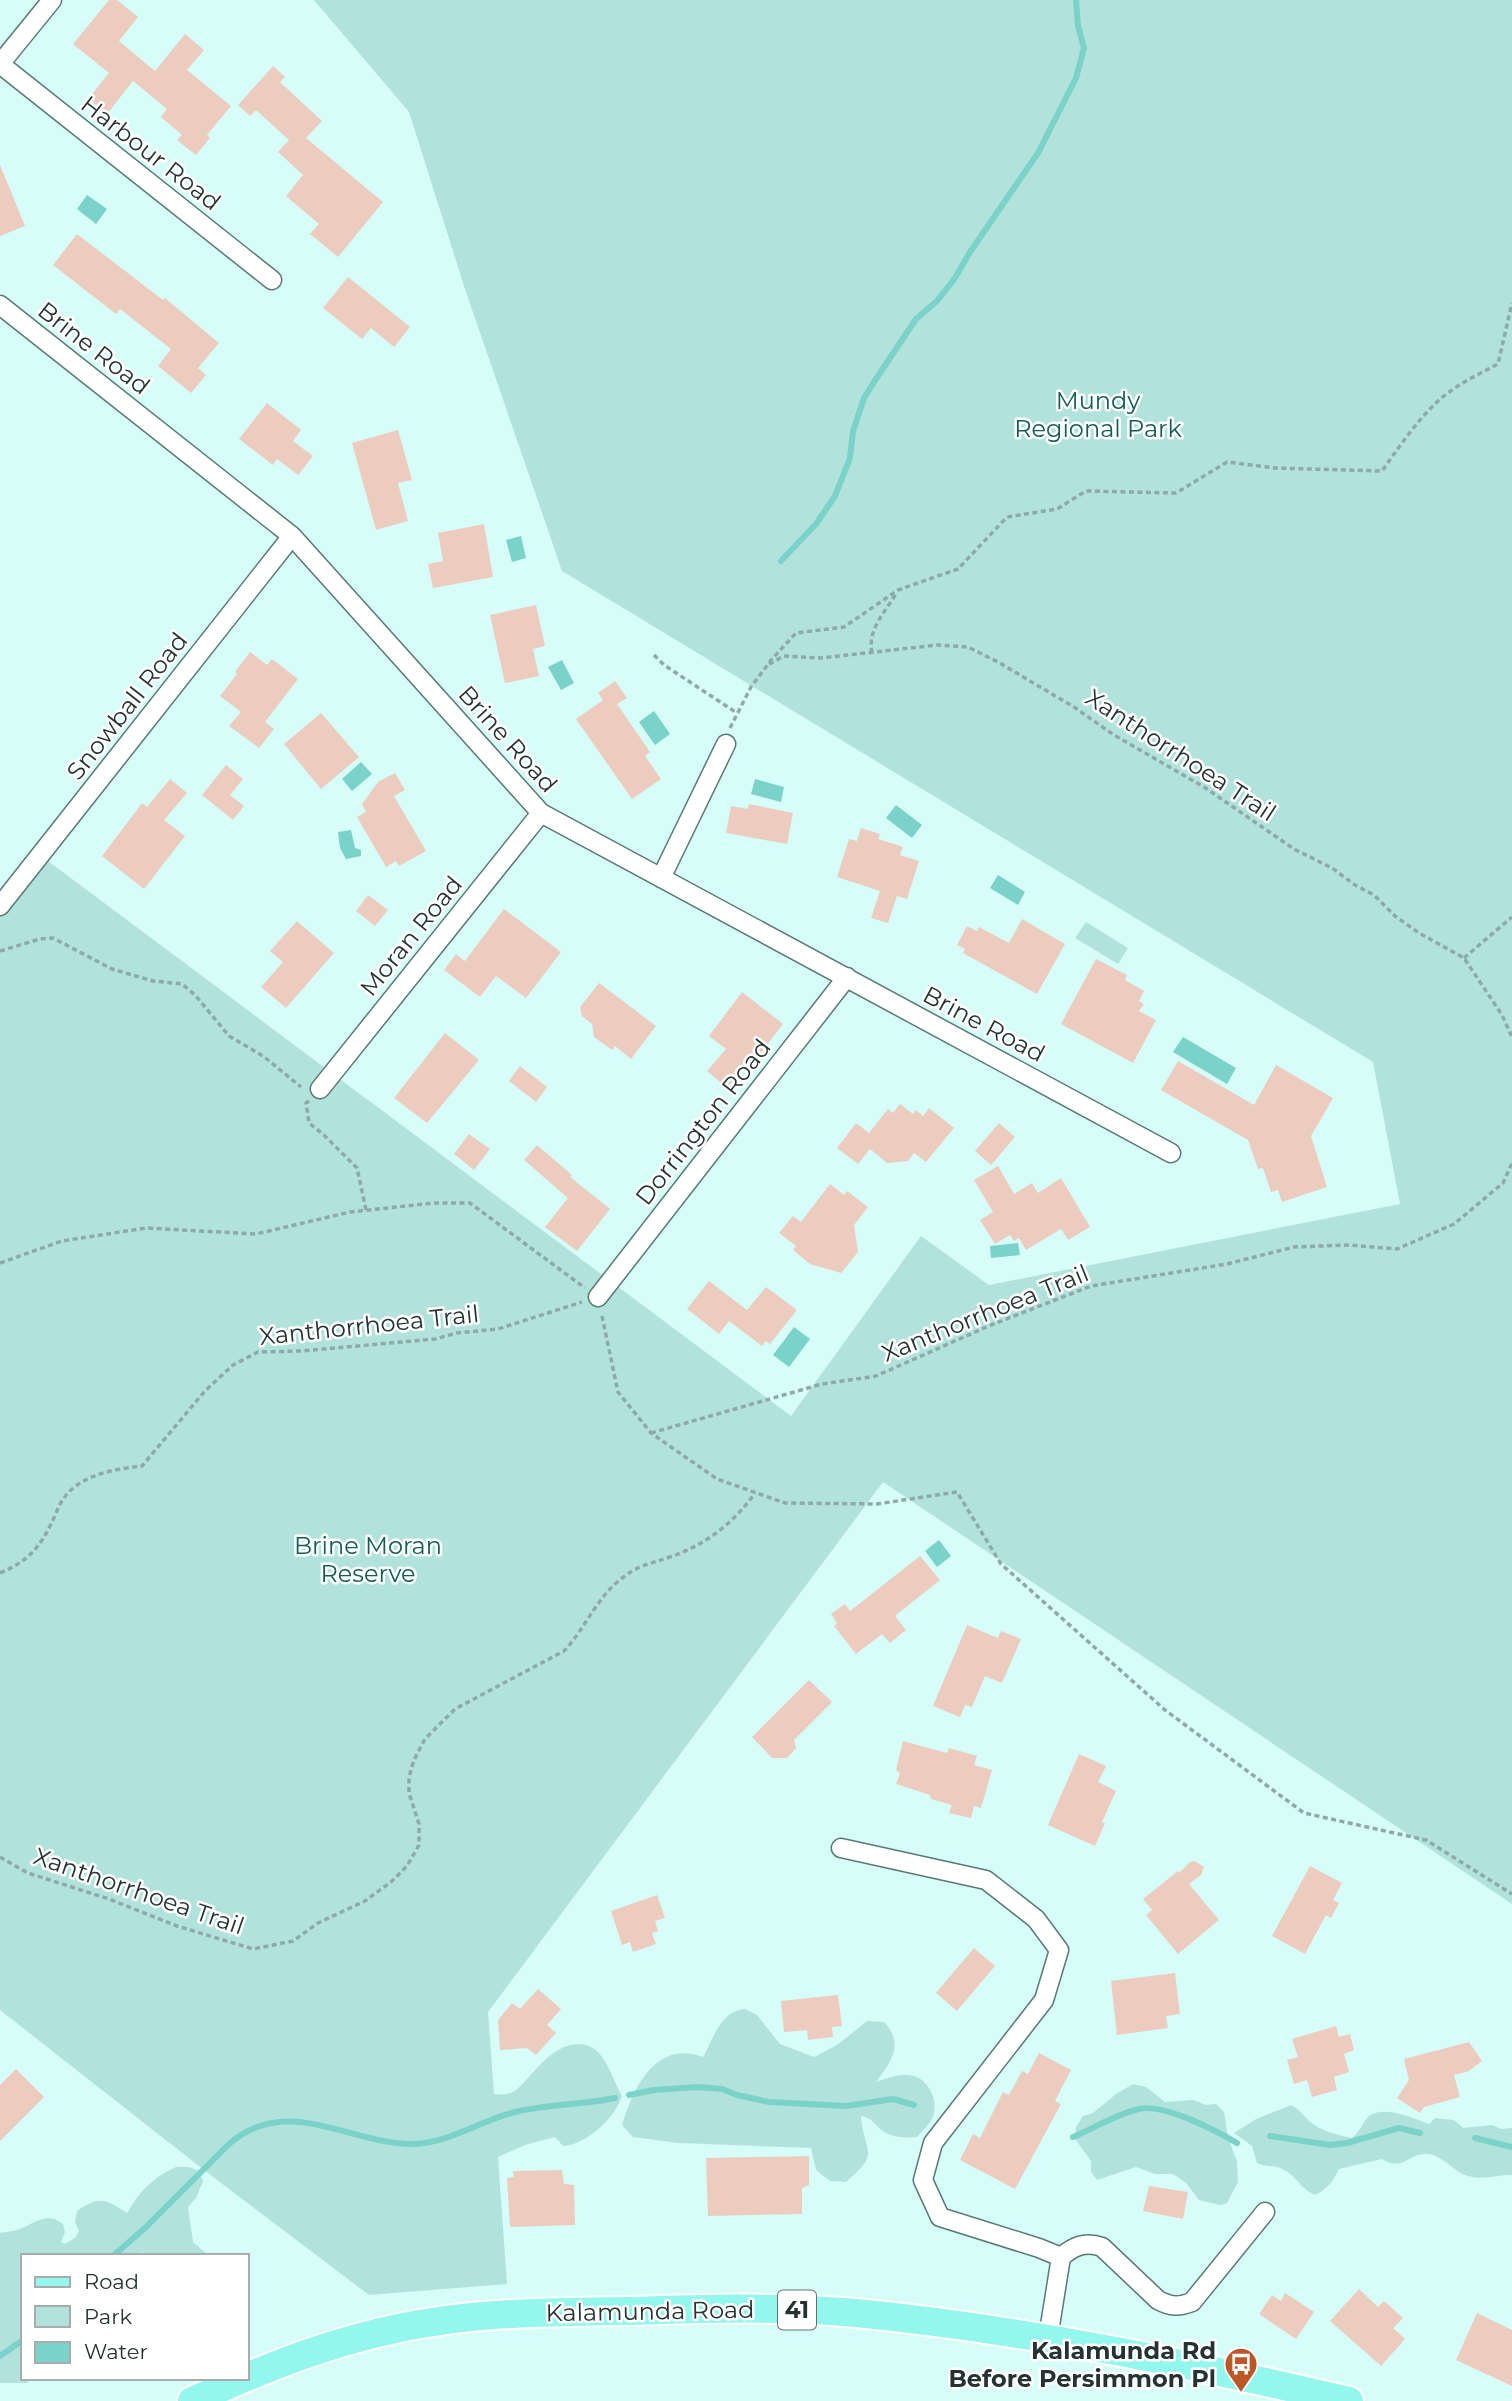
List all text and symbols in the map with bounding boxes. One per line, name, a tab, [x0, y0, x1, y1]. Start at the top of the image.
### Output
street label: Harbour Road	[75, 89, 227, 217]
street label: Brine Road	[32, 295, 156, 401]
park label: Mundy Regional Park	[1014, 386, 1183, 443]
street label: Snowball Road	[60, 627, 194, 785]
street label: Brine Road	[452, 680, 564, 798]
street label: Xanthorrhoea Trail	[1081, 683, 1281, 827]
street label: Moran Road	[354, 870, 468, 1002]
street label: Brine Road	[918, 980, 1050, 1068]
street label: Dorrington Road	[629, 1033, 777, 1211]
street label: Xanthorrhoea Trail	[877, 1258, 1093, 1368]
street label: Xanthorrhoea Trail	[258, 1299, 480, 1351]
park label: Brine Moran Reserve	[294, 1531, 442, 1588]
street label: Xanthorrhoea Trail	[30, 1841, 248, 1941]
legend	[21, 2254, 248, 2380]
text: Road	[84, 2269, 139, 2294]
road number: 41	[778, 2290, 816, 2330]
street label: Kalamunda Road	[545, 2295, 755, 2327]
text: Park	[84, 2304, 132, 2329]
place label: Kalamunda Rd Before Persimmon Pl	[948, 2336, 1216, 2393]
text: Water	[84, 2339, 148, 2364]
bus stop icon: Kalamunda Rd Before Persimmon Pl	[1222, 2345, 1260, 2394]

